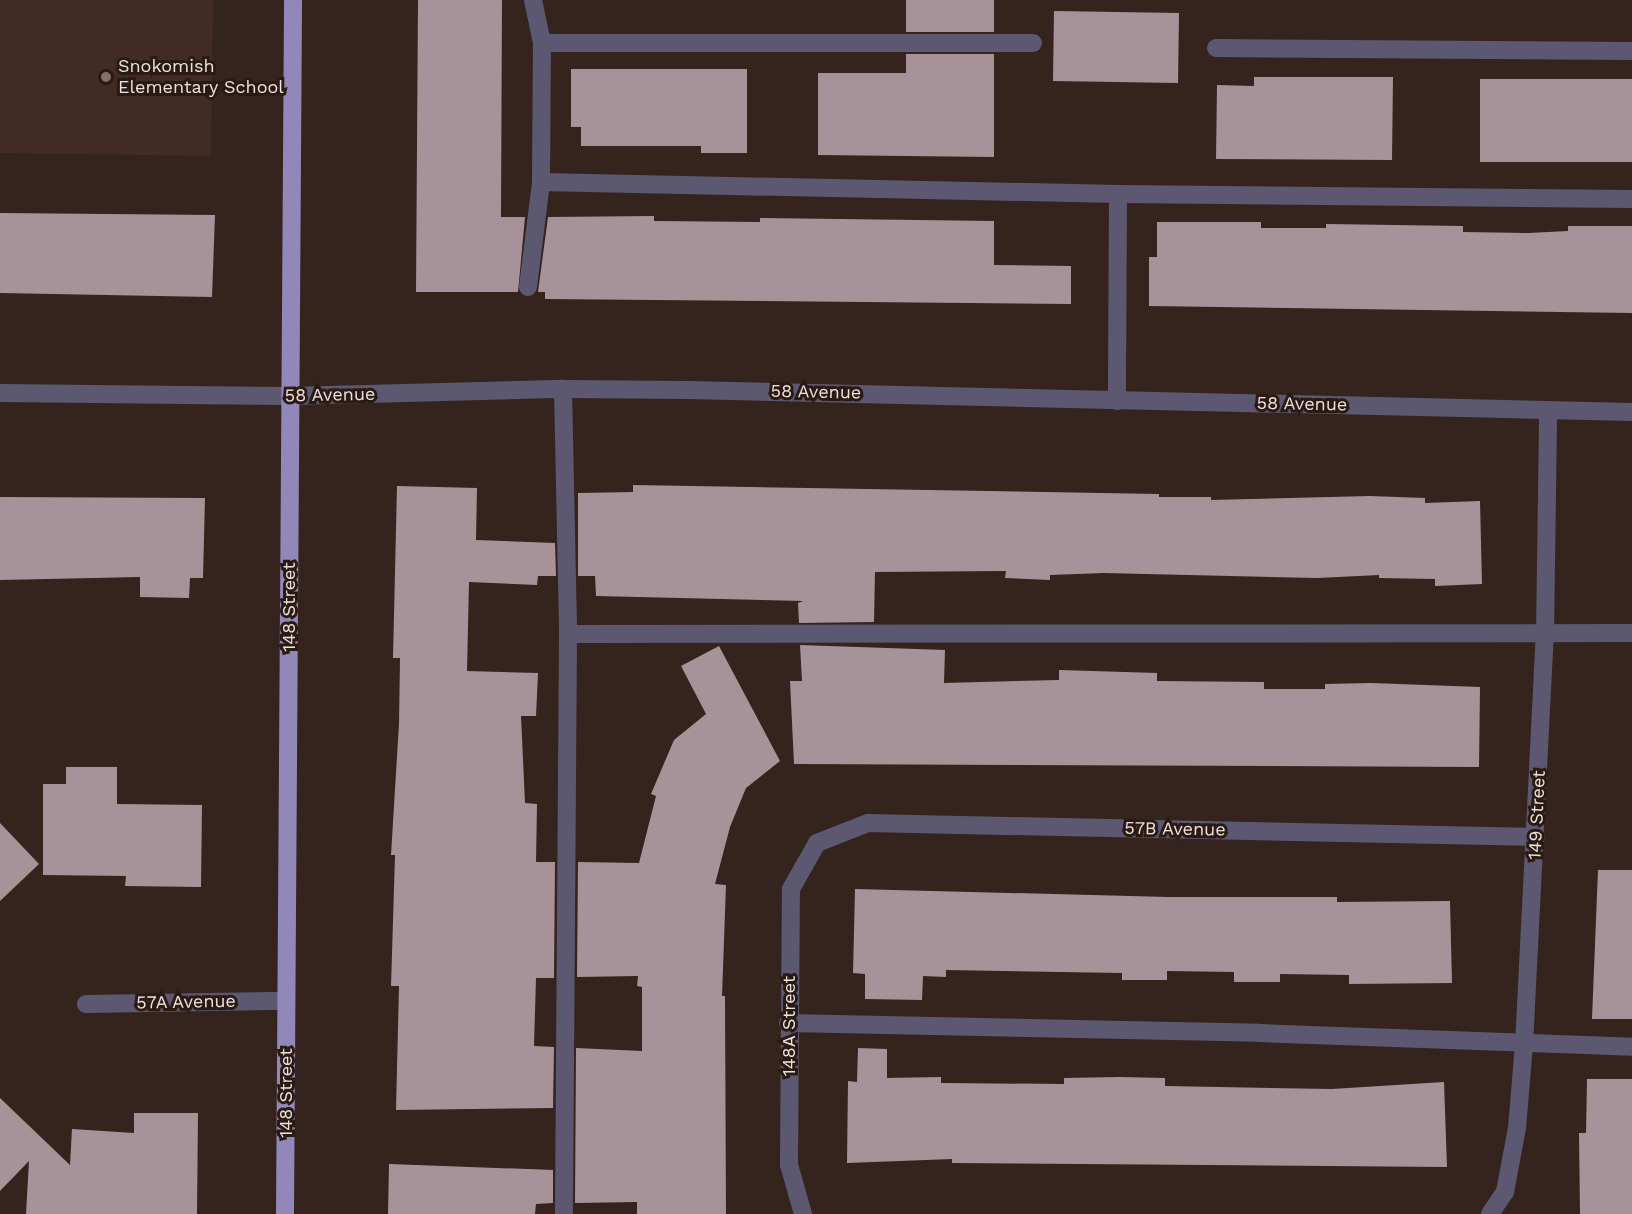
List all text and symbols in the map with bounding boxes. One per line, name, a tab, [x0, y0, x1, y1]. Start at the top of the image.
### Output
place label: Snokomish Elementary School	[118, 56, 284, 98]
marker: Snokomish Elementary School	[99, 70, 113, 84]
street label: 58 Avenue	[770, 380, 862, 404]
street label: 58 Avenue	[284, 383, 376, 407]
street label: 58 Avenue	[1256, 392, 1348, 416]
street label: 148 Street	[278, 562, 300, 652]
street label: 149 Street	[1524, 770, 1550, 860]
street label: 57B Avenue	[1124, 817, 1226, 841]
street label: 148A Street	[778, 975, 800, 1077]
street label: 57A Avenue	[135, 990, 237, 1014]
street label: 148 Street	[275, 1048, 297, 1138]

